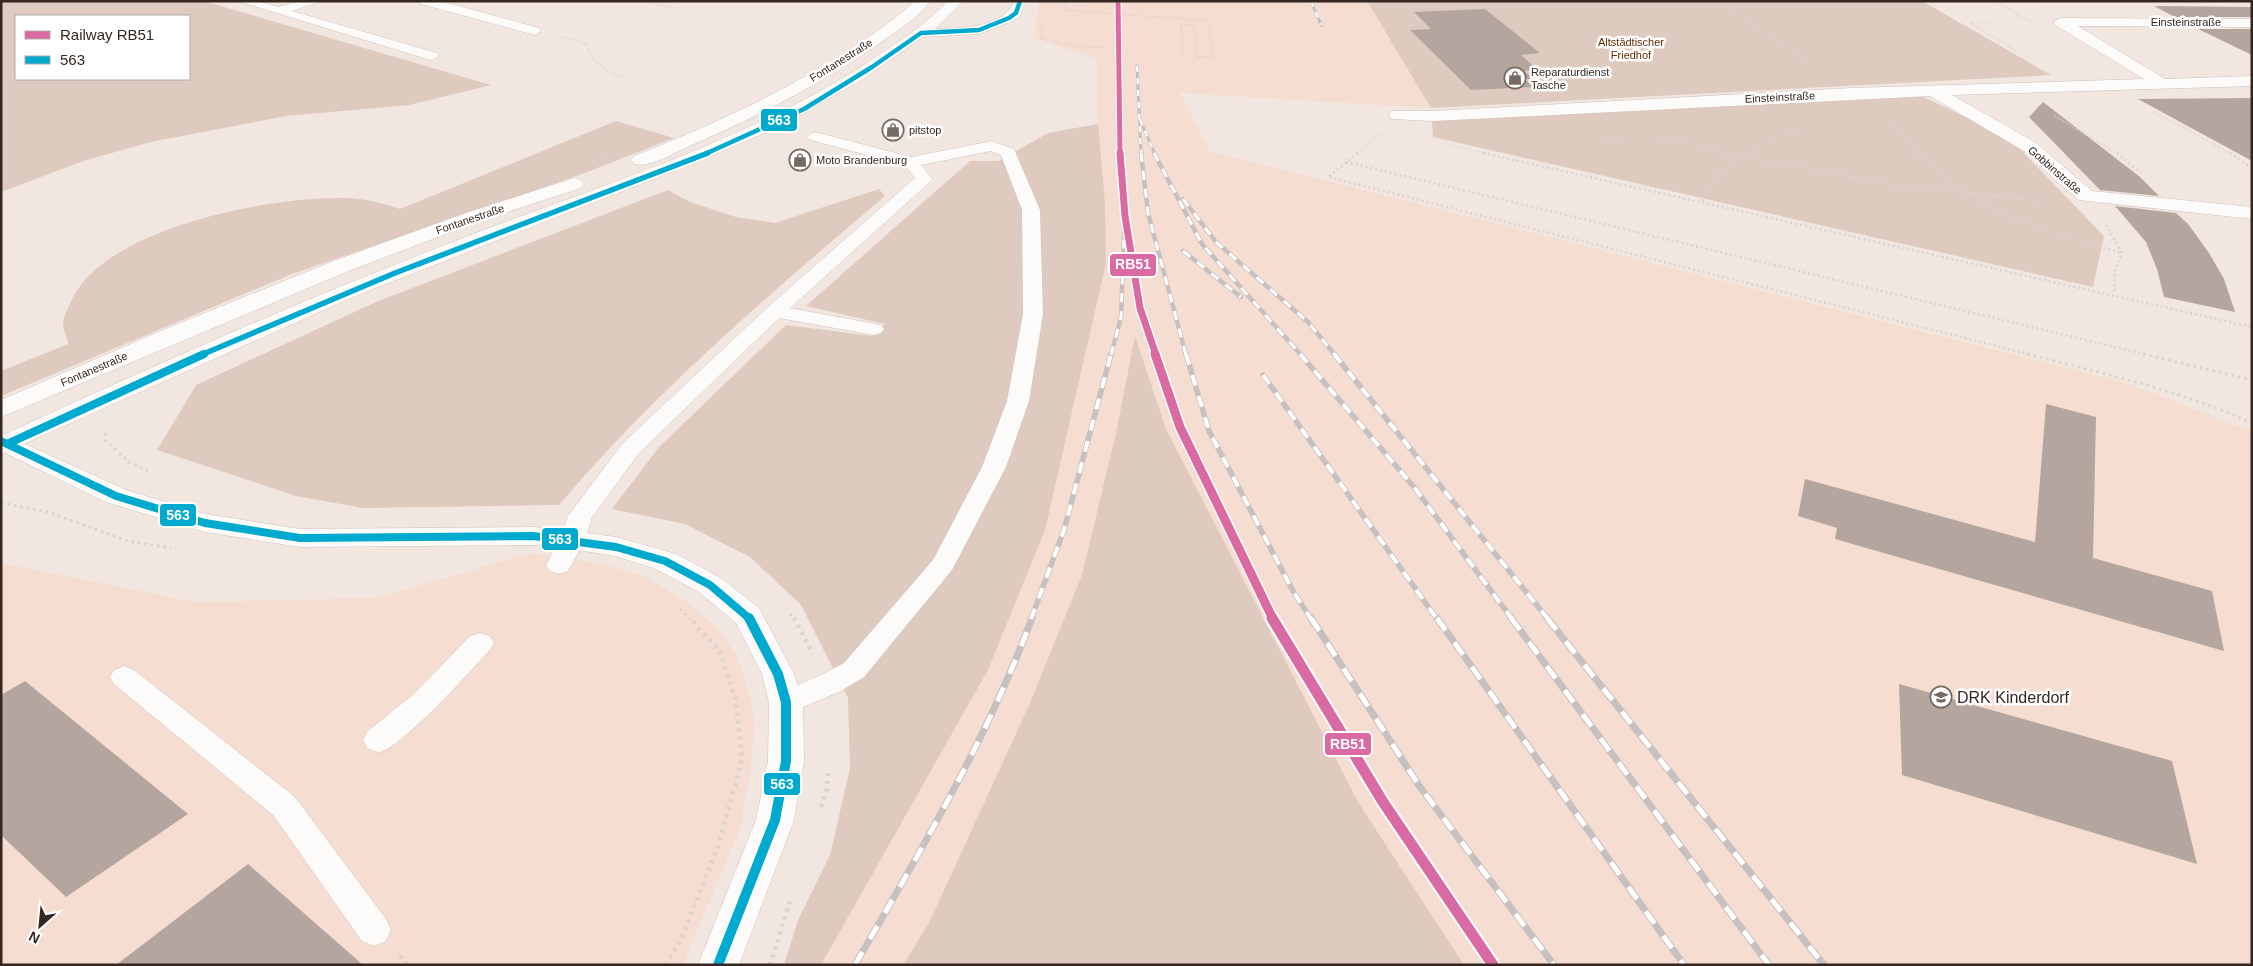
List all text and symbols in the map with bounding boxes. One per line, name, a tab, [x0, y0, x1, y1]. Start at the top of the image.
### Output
legend	[15, 15, 190, 80]
street label: Einsteinstraße	[2151, 16, 2221, 28]
text: Railway RB51	[60, 26, 154, 43]
street label: Fontanestraße	[807, 36, 875, 84]
park label: Altstädtischer Friedhof	[1598, 36, 1664, 61]
text: 563	[60, 51, 85, 68]
shop icon: Reparaturdienst Tasche	[1503, 66, 1527, 90]
place label: Reparaturdienst Tasche	[1531, 66, 1609, 91]
street label: Einsteinstraße	[1745, 89, 1815, 105]
line badge: 563	[760, 108, 798, 132]
text: 563	[767, 112, 791, 128]
shop icon: pitstop	[881, 118, 905, 142]
place label: pitstop	[909, 124, 941, 136]
street label: Gobbinstraße	[2026, 144, 2084, 196]
shop icon: Moto Brandenburg	[788, 148, 812, 172]
place label: Moto Brandenburg	[816, 154, 907, 166]
street label: Fontanestraße	[434, 202, 506, 236]
line badge: RB51	[1109, 253, 1157, 277]
text: RB51	[1115, 256, 1151, 272]
street label: Fontanestraße	[59, 349, 129, 389]
line badge: 563	[159, 503, 197, 527]
text: 563	[166, 507, 190, 523]
line badge: 563	[541, 527, 579, 551]
text: 563	[548, 531, 572, 547]
school or university icon: DRK Kinderdorf	[1929, 685, 1953, 709]
place label: DRK Kinderdorf	[1957, 689, 2070, 706]
line badge: RB51	[1324, 732, 1372, 756]
text: RB51	[1330, 736, 1366, 752]
line badge: 563	[763, 772, 801, 796]
text: 563	[770, 776, 794, 792]
north arrow	[15, 901, 65, 951]
text: N	[26, 928, 42, 947]

